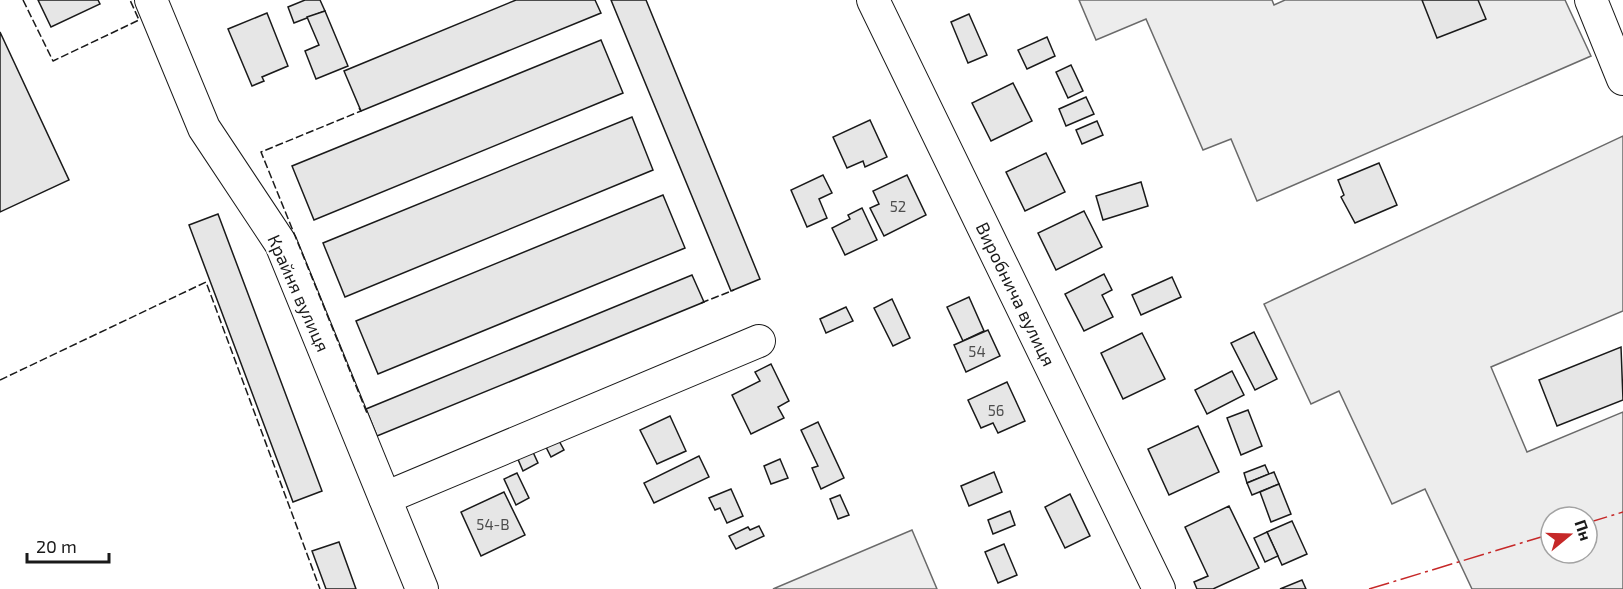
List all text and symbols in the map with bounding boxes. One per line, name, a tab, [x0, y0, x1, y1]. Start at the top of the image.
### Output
house number: 52	[890, 197, 906, 215]
street label: Виробнича вулиця	[972, 218, 1060, 370]
street label: Крайня вулиця	[263, 231, 335, 355]
house number: 54	[968, 342, 986, 360]
house number: 56	[988, 401, 1004, 419]
north arrow	[1539, 505, 1599, 565]
house number: 54-В	[476, 515, 510, 533]
text: Пн	[1571, 517, 1596, 543]
scale bar	[27, 526, 110, 564]
text: 20 m	[36, 535, 77, 557]

